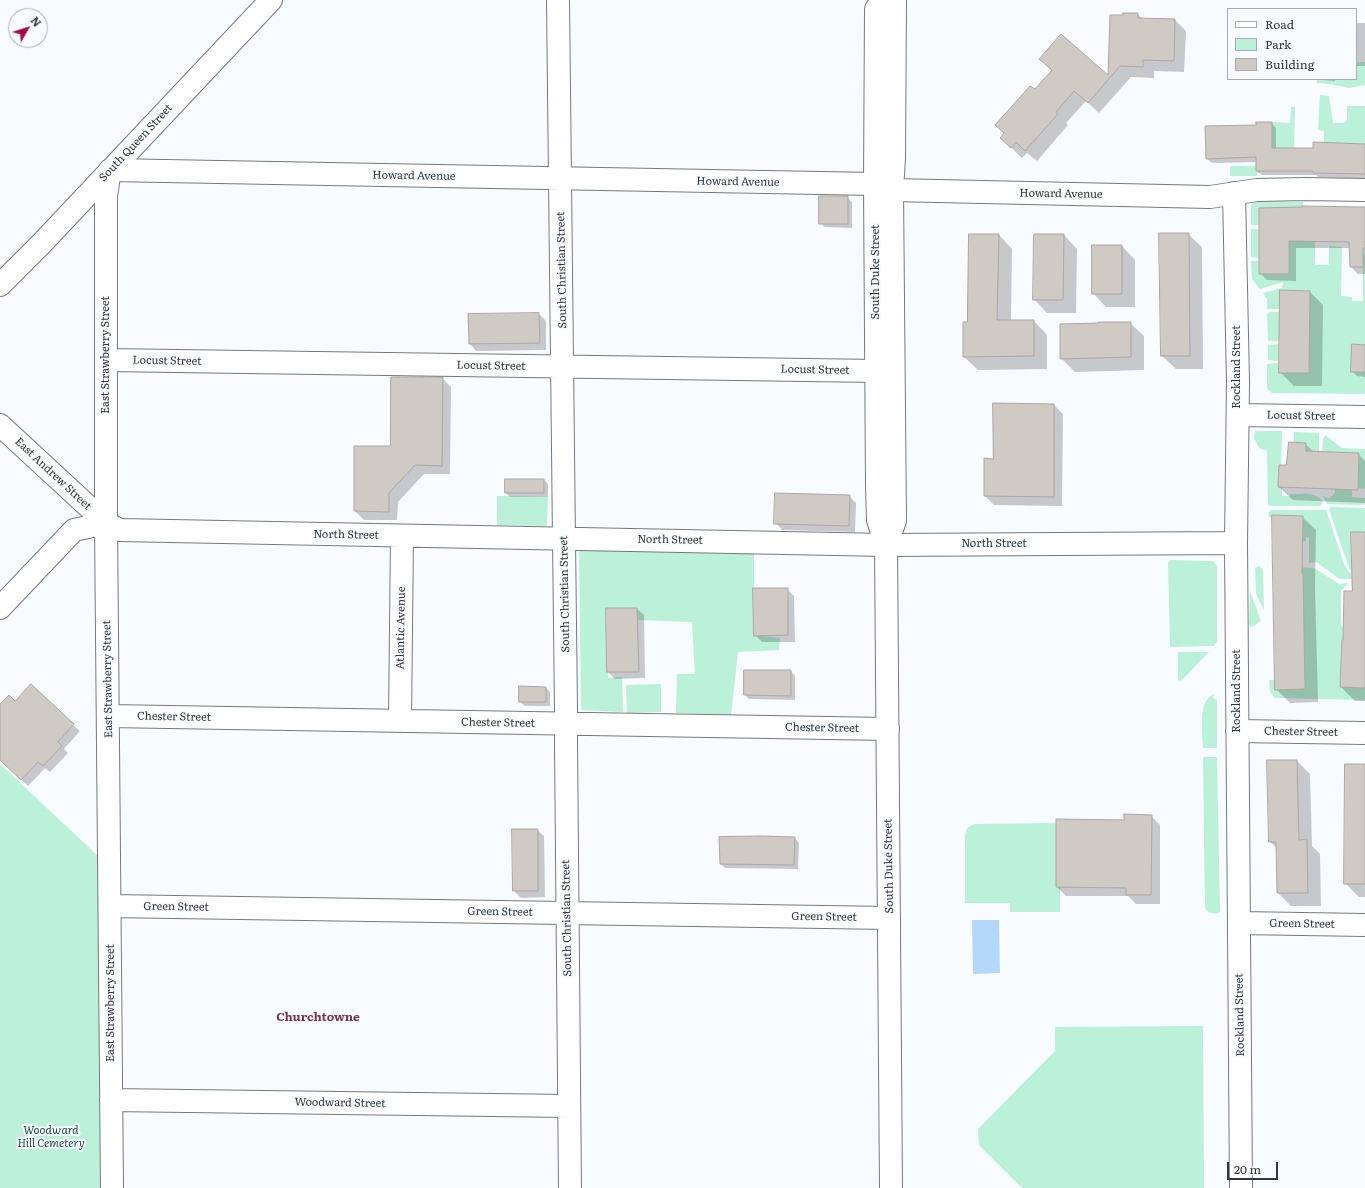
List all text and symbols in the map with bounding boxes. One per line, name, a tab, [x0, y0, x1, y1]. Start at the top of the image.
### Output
north arrow	[8, 8, 48, 48]
legend	[1227, 8, 1357, 80]
text: N	[27, 12, 46, 30]
text: Road	[1265, 15, 1294, 33]
text: Park	[1265, 35, 1291, 53]
text: Building	[1265, 55, 1314, 73]
street label: South Queen Street	[97, 102, 175, 184]
street label: Howard Avenue	[372, 169, 456, 183]
street label: Howard Avenue	[696, 175, 780, 189]
street label: Howard Avenue	[1019, 187, 1103, 201]
street label: South Christian Street	[554, 211, 570, 329]
street label: South Duke Street	[869, 225, 883, 319]
street label: East Strawberry Street	[99, 296, 113, 414]
street label: Rockland Street	[1230, 325, 1244, 409]
street label: Locust Street	[132, 354, 202, 368]
street label: Locust Street	[456, 359, 526, 373]
street label: Locust Street	[780, 363, 850, 377]
street label: Locust Street	[1266, 409, 1336, 423]
street label: East Andrew Street	[12, 435, 94, 513]
street label: North Street	[313, 528, 379, 542]
street label: North Street	[637, 533, 703, 547]
street label: South Christian Street	[557, 535, 573, 653]
street label: North Street	[961, 537, 1027, 551]
street label: Atlantic Avenue	[394, 586, 408, 670]
street label: East Strawberry Street	[100, 620, 116, 738]
street label: Rockland Street	[1230, 649, 1244, 733]
street label: Chester Street	[137, 710, 211, 724]
street label: Chester Street	[461, 716, 535, 730]
street label: Chester Street	[785, 721, 859, 735]
street label: Chester Street	[1264, 725, 1338, 739]
street label: South Duke Street	[882, 818, 896, 914]
street label: South Christian Street	[559, 859, 575, 977]
street label: Green Street	[143, 900, 209, 914]
street label: Green Street	[467, 905, 533, 919]
street label: Green Street	[791, 910, 857, 924]
street label: Green Street	[1269, 917, 1335, 931]
street label: East Strawberry Street	[104, 944, 118, 1062]
street label: Rockland Street	[1233, 973, 1247, 1057]
district label: Churchtowne	[276, 1010, 360, 1024]
street label: Woodward Street	[294, 1096, 386, 1110]
park label: Woodward Hill Cemetery	[17, 1124, 85, 1150]
scale bar	[1229, 1154, 1280, 1180]
text: 20 m	[1234, 1160, 1261, 1178]

